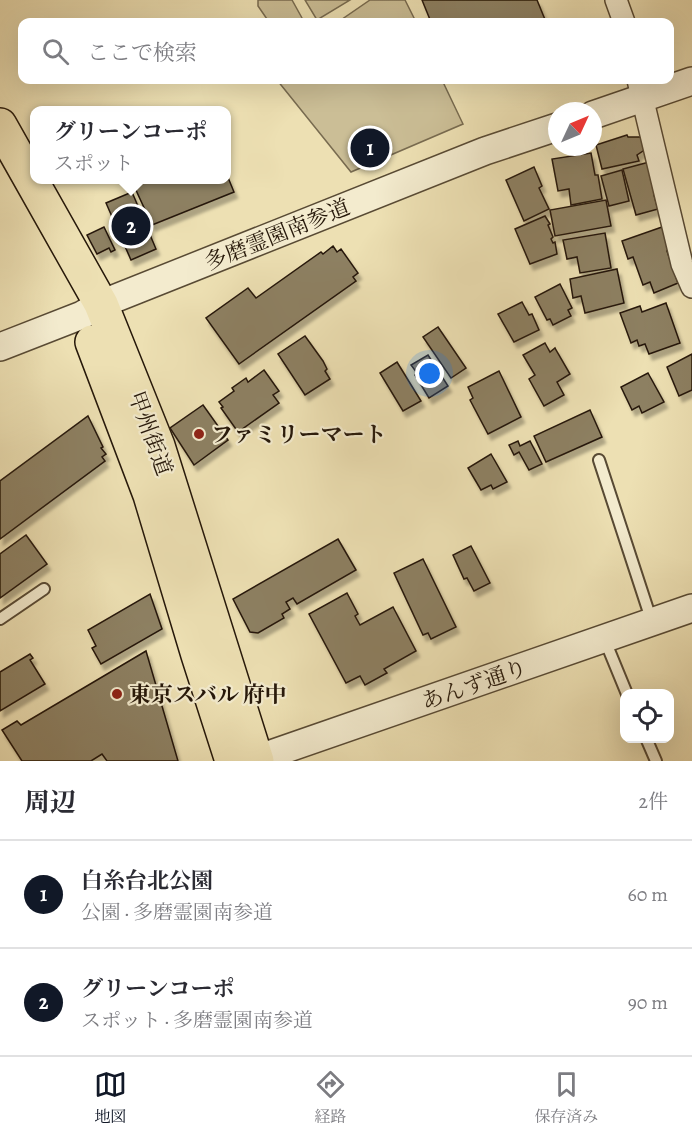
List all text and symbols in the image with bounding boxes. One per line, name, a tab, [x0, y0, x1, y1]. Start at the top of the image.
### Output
search box	[18, 18, 674, 84]
icon: search	[39, 35, 72, 68]
text: ここで検索	[87, 38, 197, 68]
north arrow	[548, 102, 602, 156]
popup	[30, 106, 231, 184]
text: グリーンコーポ	[54, 117, 207, 147]
pin: 1	[350, 126, 389, 170]
text: スポット	[54, 150, 134, 177]
street label: 多磨霊園南参道	[200, 192, 354, 278]
pin: 2	[112, 204, 150, 248]
your location	[415, 359, 444, 388]
street label: 甲州街道	[121, 387, 179, 480]
place label: ファミリーマート	[211, 420, 387, 450]
marker: ファミリーマート	[192, 427, 206, 441]
street label: あんず通り	[417, 653, 531, 717]
place label: 東京スバル 府中	[129, 680, 287, 710]
marker: 東京スバル 府中	[110, 687, 124, 701]
map controls	[620, 689, 674, 743]
button: locate	[620, 689, 674, 743]
text: 周辺	[24, 785, 76, 820]
text: 2件	[639, 788, 668, 815]
text: 白糸台北公園	[81, 866, 213, 896]
text: 1	[40, 881, 47, 908]
text: 60 m	[628, 881, 668, 908]
text: 公園 · 多磨霊園南参道	[81, 899, 273, 926]
text: グリーンコーポ	[81, 974, 235, 1004]
text: 2	[39, 989, 48, 1016]
text: 90 m	[628, 989, 668, 1016]
text: スポット · 多磨霊園南参道	[81, 1007, 313, 1034]
tab: 地図	[94, 1068, 127, 1128]
tab: 経路	[314, 1068, 347, 1128]
tab: 保存済み	[534, 1068, 598, 1128]

